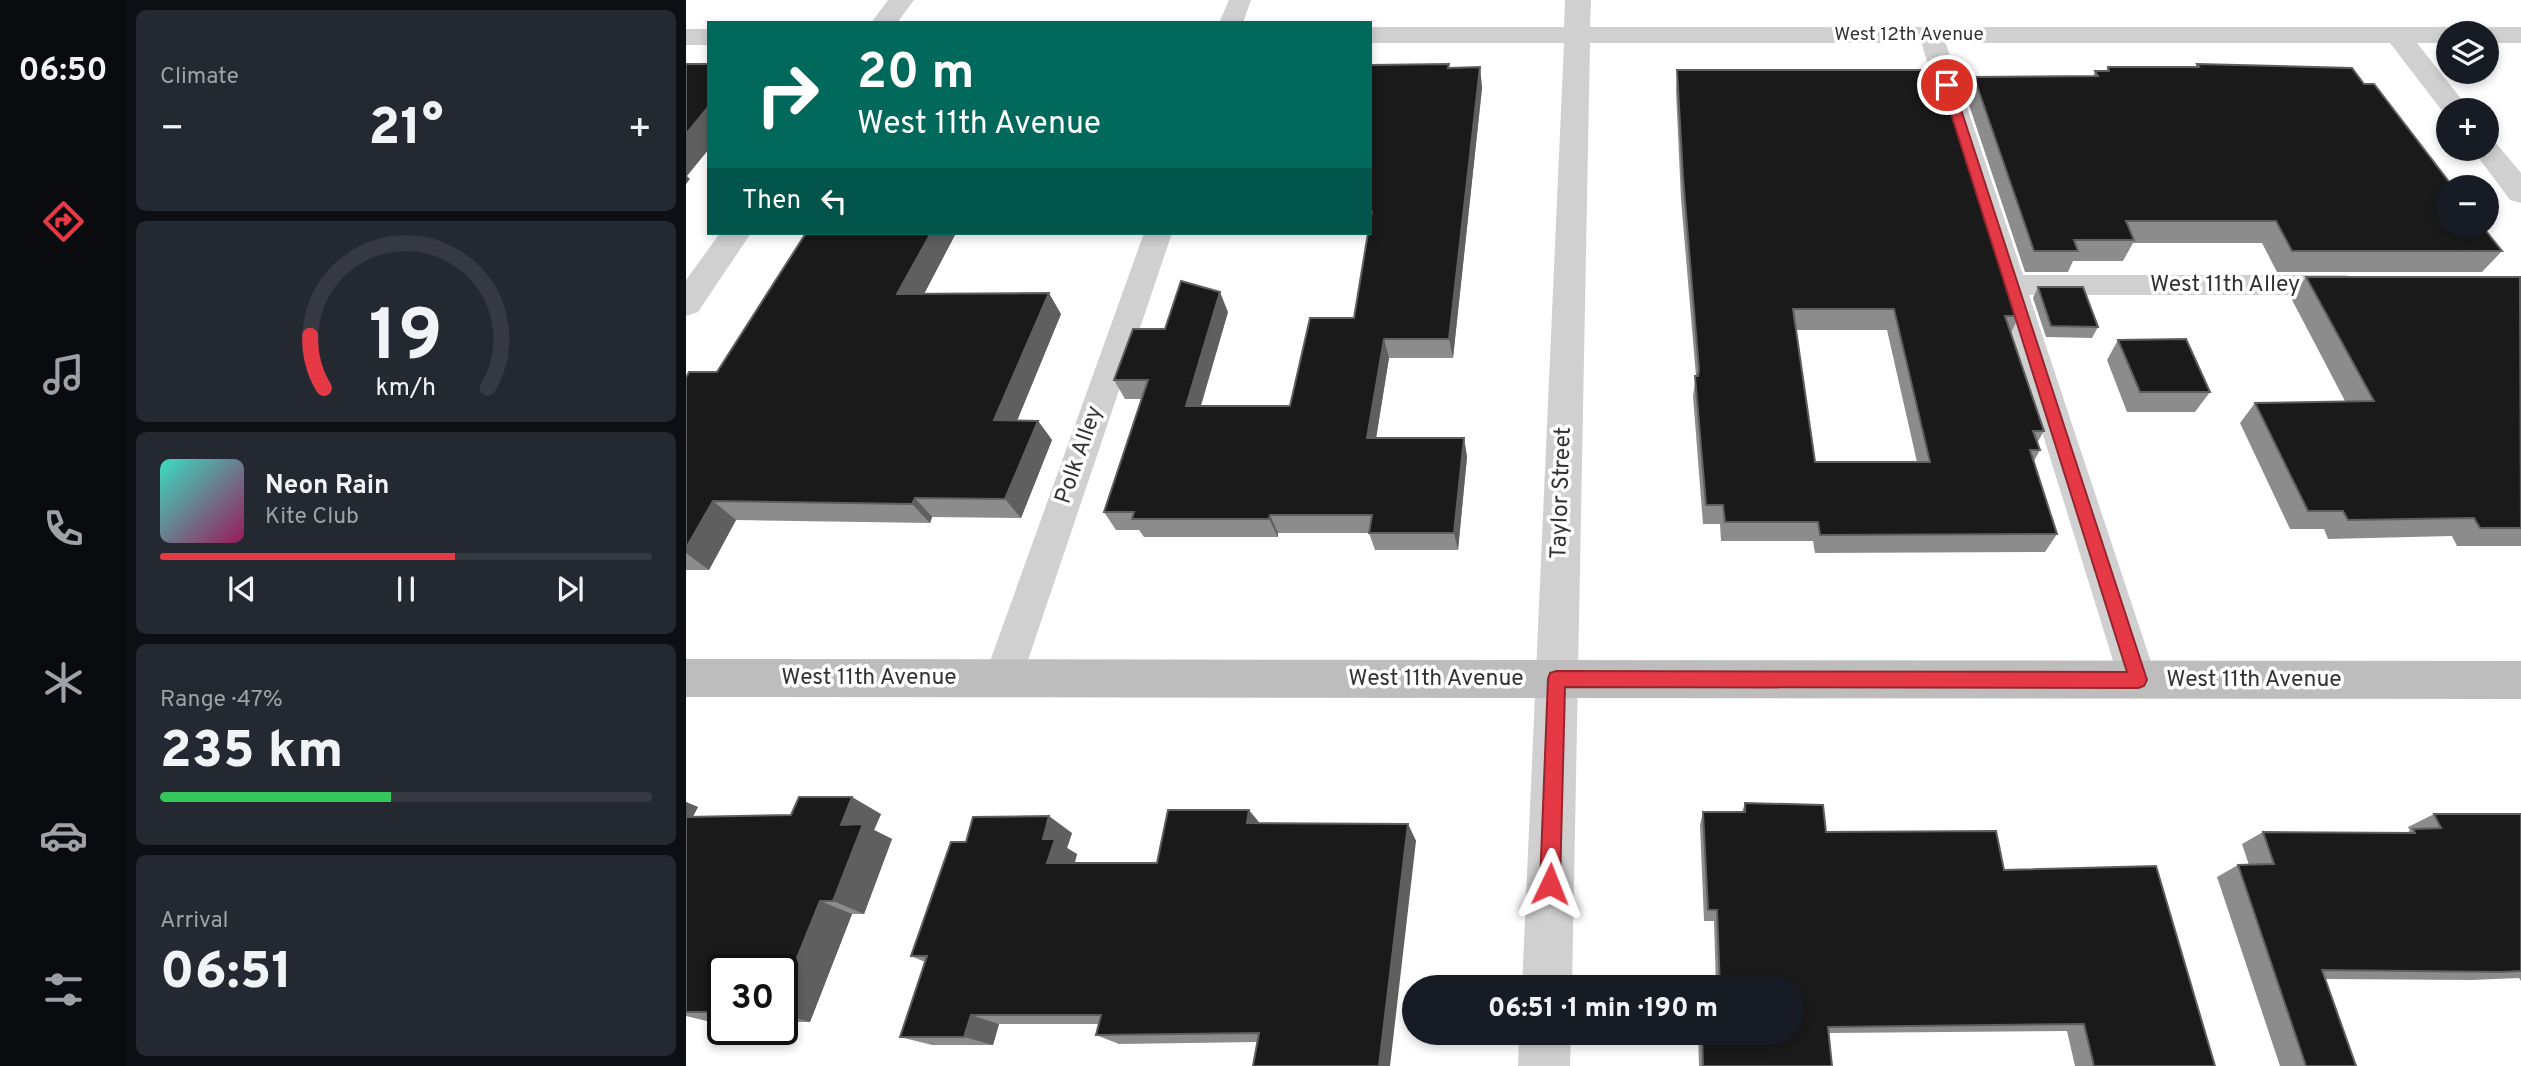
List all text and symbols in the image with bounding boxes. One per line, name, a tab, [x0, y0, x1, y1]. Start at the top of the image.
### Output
map controls	[2436, 21, 2499, 238]
button: layers	[2436, 21, 2499, 84]
street label: West 12th Avenue	[1834, 23, 1984, 47]
text: 20 m	[857, 44, 974, 106]
icon: right	[742, 49, 833, 140]
text: 06:50	[18, 52, 108, 92]
pin	[1917, 55, 1977, 115]
text: Climate	[160, 63, 239, 92]
icon: arrive	[1928, 66, 1966, 104]
text: 21°	[369, 97, 443, 163]
button: +	[2436, 98, 2499, 161]
text: West 11th Avenue	[857, 105, 1101, 145]
text: −	[160, 106, 185, 155]
text: +	[627, 106, 652, 155]
button: −	[2436, 175, 2499, 238]
icon: left	[815, 182, 853, 220]
text: Then	[742, 185, 801, 218]
icon: directions	[39, 197, 88, 246]
street label: West 11th Alley	[2150, 271, 2300, 300]
text: 19	[369, 294, 443, 386]
icon: music	[39, 350, 88, 399]
text: km/h	[376, 373, 436, 405]
street label: Polk Alley	[1050, 402, 1110, 508]
street label: Taylor Street	[1545, 426, 1579, 560]
text: Neon Rain	[265, 470, 390, 503]
text: Kite Club	[265, 503, 359, 532]
icon: phone	[39, 504, 88, 553]
icon: previous	[223, 570, 261, 608]
icon: pause	[387, 570, 425, 608]
icon: next	[551, 570, 589, 608]
icon: climate	[39, 658, 88, 707]
street label: West 11th Avenue	[781, 664, 957, 693]
street label: West 11th Avenue	[1348, 665, 1524, 694]
street label: West 11th Avenue	[2166, 666, 2342, 695]
text: Range · 47%	[160, 686, 283, 715]
text: 235 km	[160, 720, 343, 786]
icon: car	[39, 811, 88, 860]
position arrow	[1513, 847, 1587, 921]
text: Arrival	[160, 907, 229, 936]
text: 06:51	[160, 941, 293, 1007]
speed limit sign: 30	[707, 954, 798, 1045]
icon: filters	[39, 965, 88, 1014]
text: 06:51 · 1 min · 190 m	[1488, 993, 1718, 1026]

